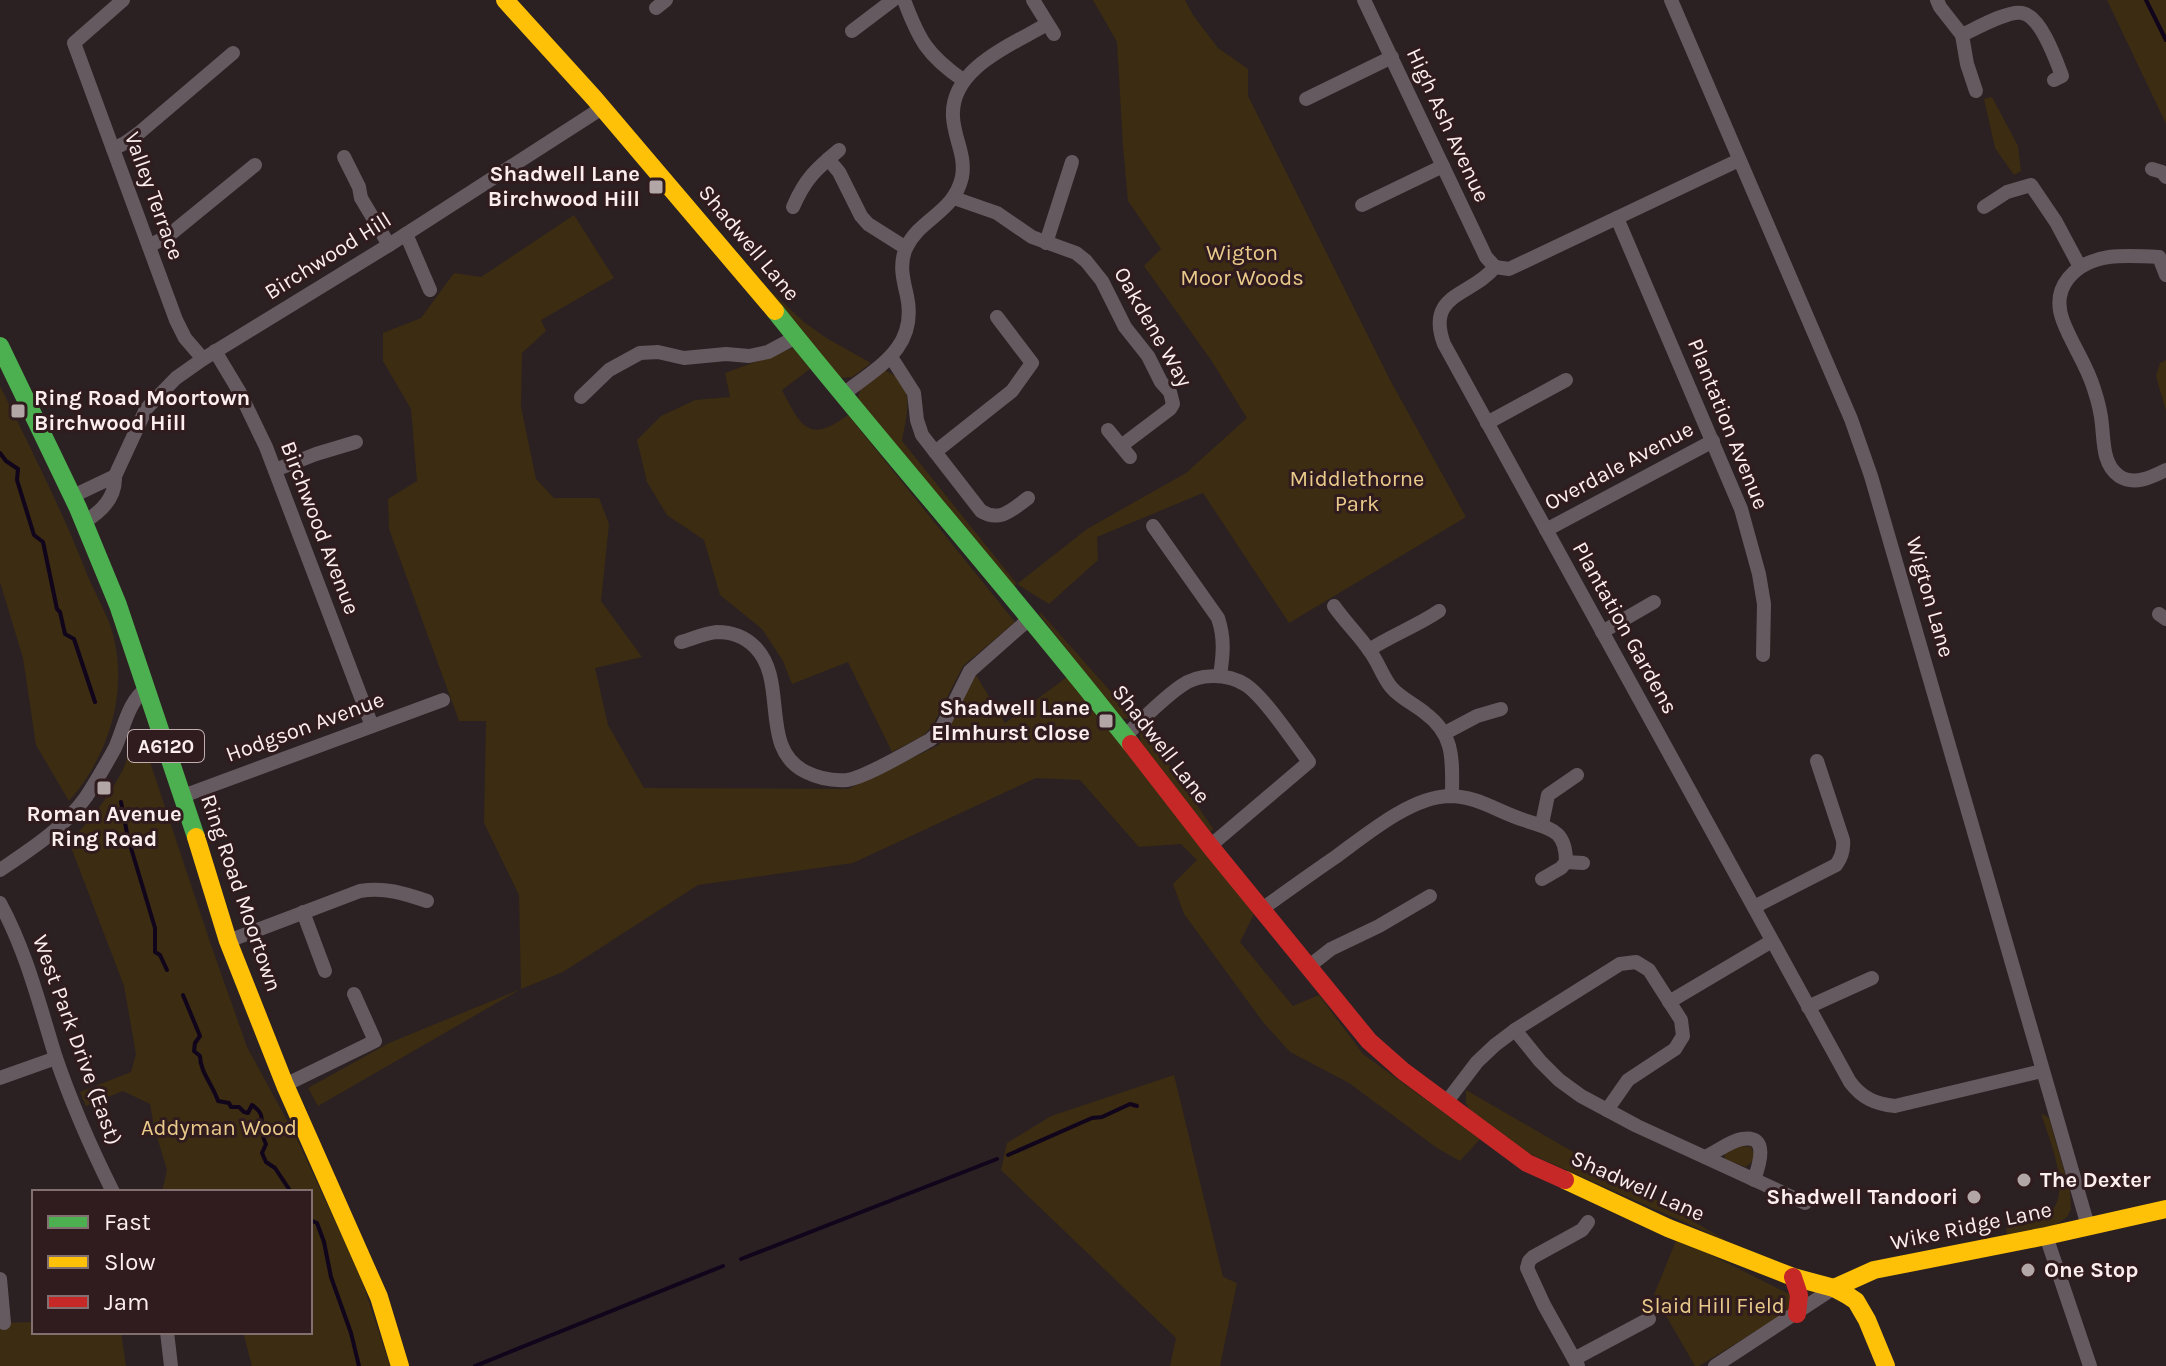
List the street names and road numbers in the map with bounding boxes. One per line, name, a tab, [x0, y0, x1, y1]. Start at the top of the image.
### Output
street label: High Ash Avenue	[1401, 44, 1495, 206]
street label: Valley Terrace	[119, 128, 189, 264]
street label: Shadwell Lane	[693, 180, 805, 306]
street label: Birchwood Hill	[260, 207, 396, 305]
street label: Oakdene Way	[1108, 262, 1198, 392]
street label: Plantation Avenue	[1682, 335, 1774, 513]
street label: Overdale Avenue	[1540, 416, 1698, 516]
street label: Birchwood Avenue	[275, 438, 365, 618]
street label: Wigton Lane	[1900, 534, 1960, 660]
street label: Plantation Gardens	[1567, 537, 1683, 719]
street label: Shadwell Lane	[1107, 679, 1215, 809]
street label: Hodgson Avenue	[222, 686, 388, 768]
road number: A6120	[128, 730, 204, 762]
street label: Ring Road Moortown	[195, 791, 287, 995]
street label: West Park Drive (East)	[27, 931, 127, 1149]
street label: Shadwell Lane	[1567, 1145, 1709, 1227]
street label: Wike Ridge Lane	[1888, 1196, 2054, 1256]

